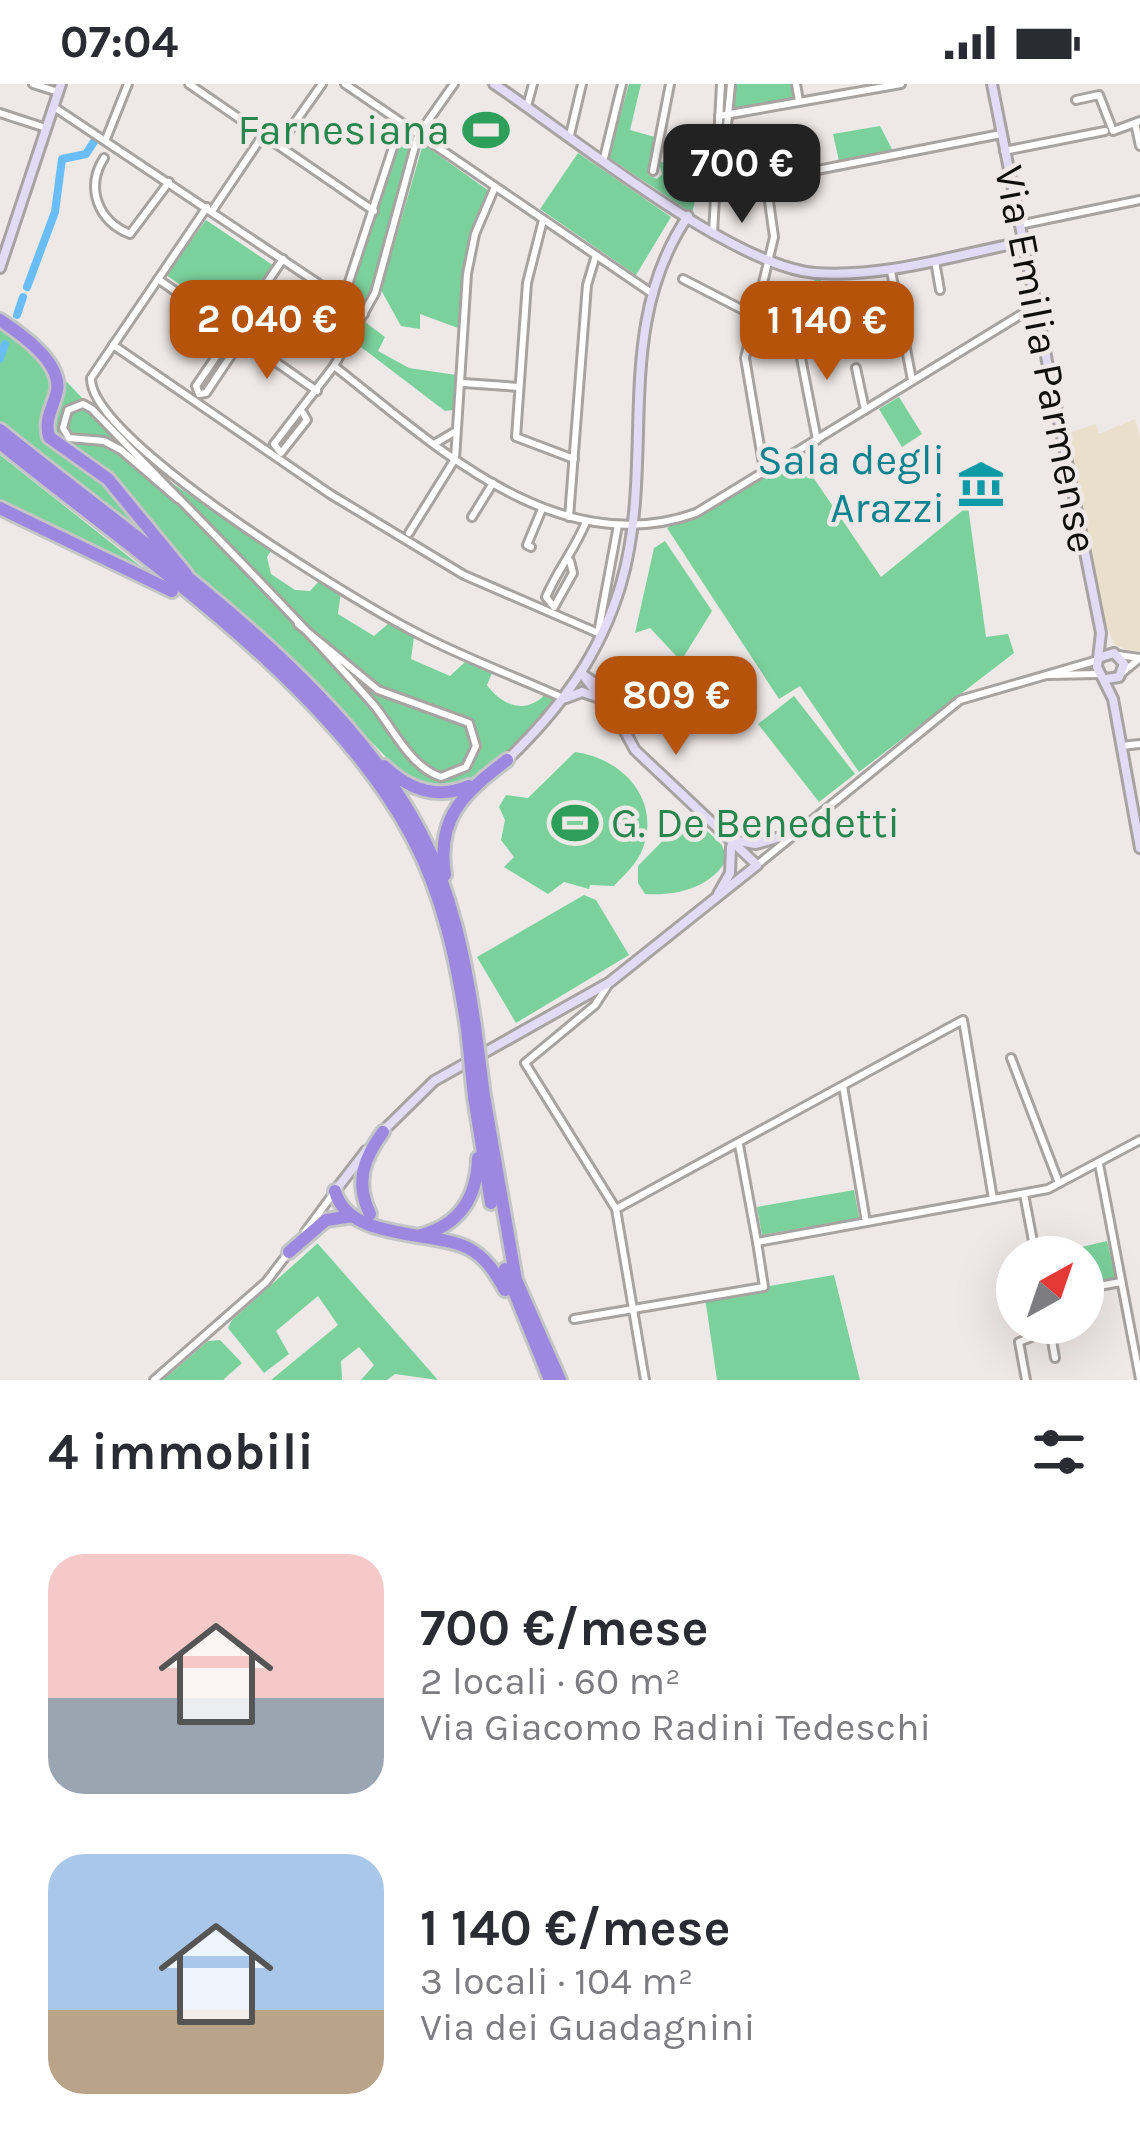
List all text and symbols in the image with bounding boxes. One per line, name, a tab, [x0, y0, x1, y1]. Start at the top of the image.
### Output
text: 07:04	[60, 16, 178, 68]
place label: Farnesiana	[238, 105, 450, 155]
sports icon: Farnesiana	[461, 105, 511, 155]
pin: 700 €	[658, 124, 826, 226]
text: 700 €	[690, 140, 794, 186]
street label: Via Emilia Parmense	[984, 161, 1108, 557]
pin: 2 040 €	[156, 280, 378, 382]
pin: 1 140 €	[716, 281, 938, 383]
text: 2 040 €	[197, 296, 337, 342]
text: 1 140 €	[767, 297, 887, 343]
place label: Sala degli Arazzi	[757, 435, 945, 533]
museum icon: Sala degli Arazzi	[956, 459, 1006, 509]
pin: 809 €	[592, 656, 760, 758]
text: 809 €	[622, 672, 730, 718]
sports icon: G. De Benedetti	[550, 798, 600, 848]
place label: G. De Benedetti	[611, 798, 900, 848]
north arrow	[996, 1236, 1104, 1344]
map controls	[996, 1236, 1104, 1344]
icon: filters	[1026, 1419, 1092, 1485]
text: 4 immobili	[48, 1422, 314, 1482]
text: 700 €/mese	[420, 1598, 709, 1658]
icon: home	[144, 1602, 288, 1746]
text: 2 locali · 60 m²	[420, 1658, 681, 1704]
text: Via Giacomo Radini Tedeschi	[420, 1704, 931, 1750]
text: 1 140 €/mese	[420, 1898, 731, 1958]
icon: home	[144, 1902, 288, 2046]
text: 3 locali · 104 m²	[420, 1958, 693, 2004]
text: Via dei Guadagnini	[420, 2004, 755, 2050]

